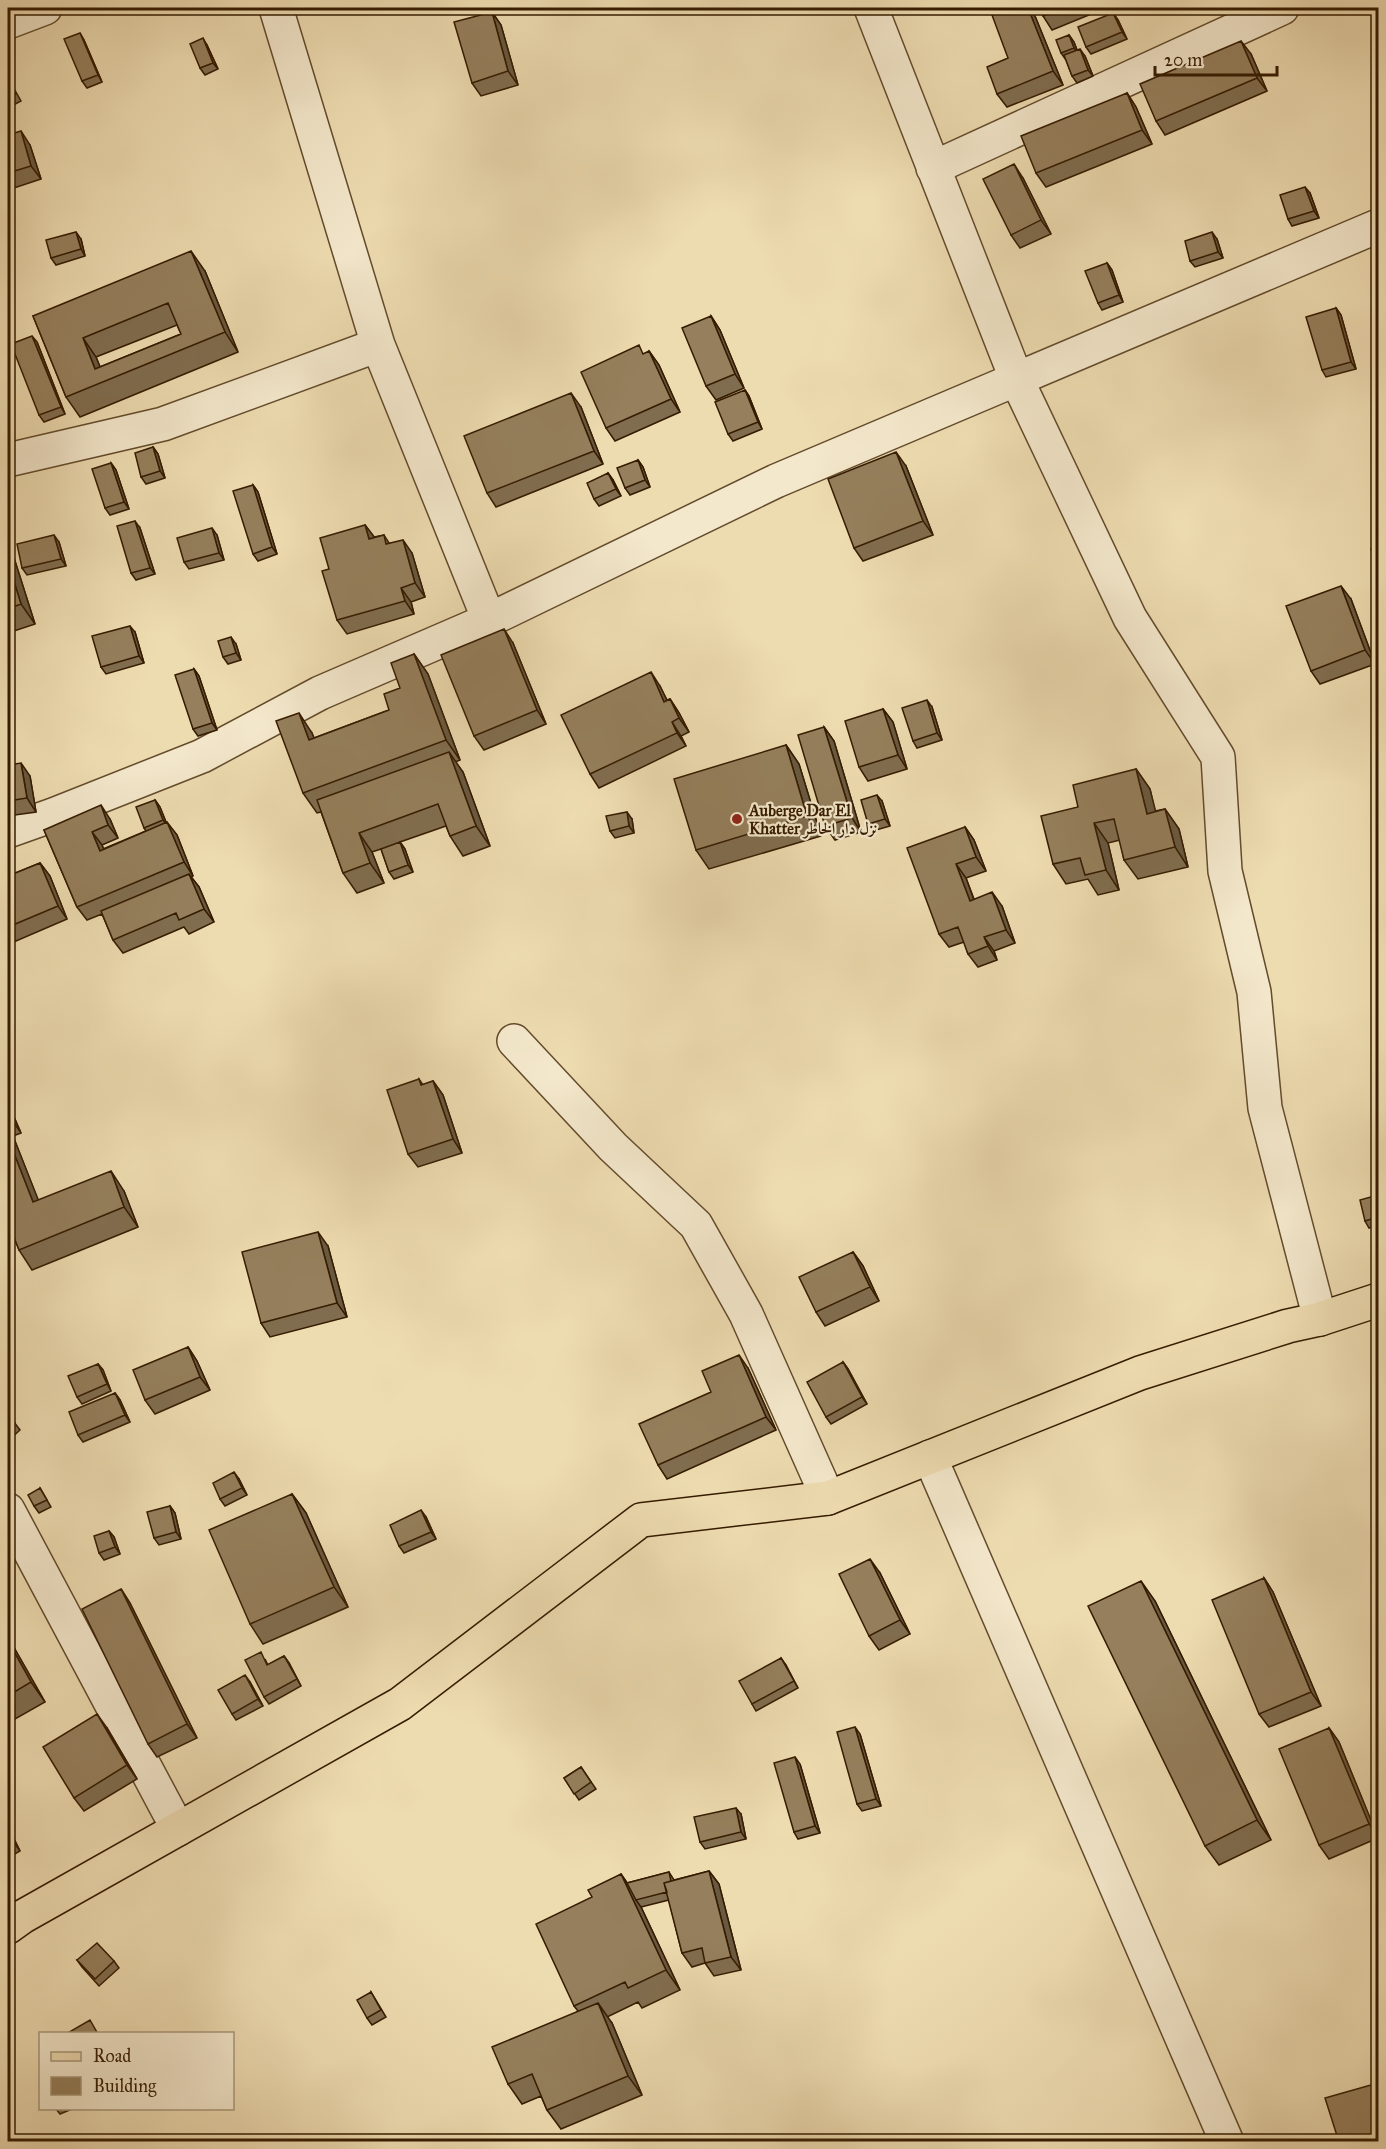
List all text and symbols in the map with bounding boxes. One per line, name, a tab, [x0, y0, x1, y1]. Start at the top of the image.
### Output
scale bar	[1155, 39, 1276, 77]
text: 20 m	[1164, 49, 1202, 71]
place label: Auberge Dar El Khatter نزل دار الخاطر	[748, 801, 878, 839]
marker: Auberge Dar El Khatter نزل دار الخاطر	[730, 812, 744, 826]
legend	[39, 2032, 234, 2110]
text: Road	[93, 2045, 131, 2067]
text: Building	[93, 2075, 157, 2098]

